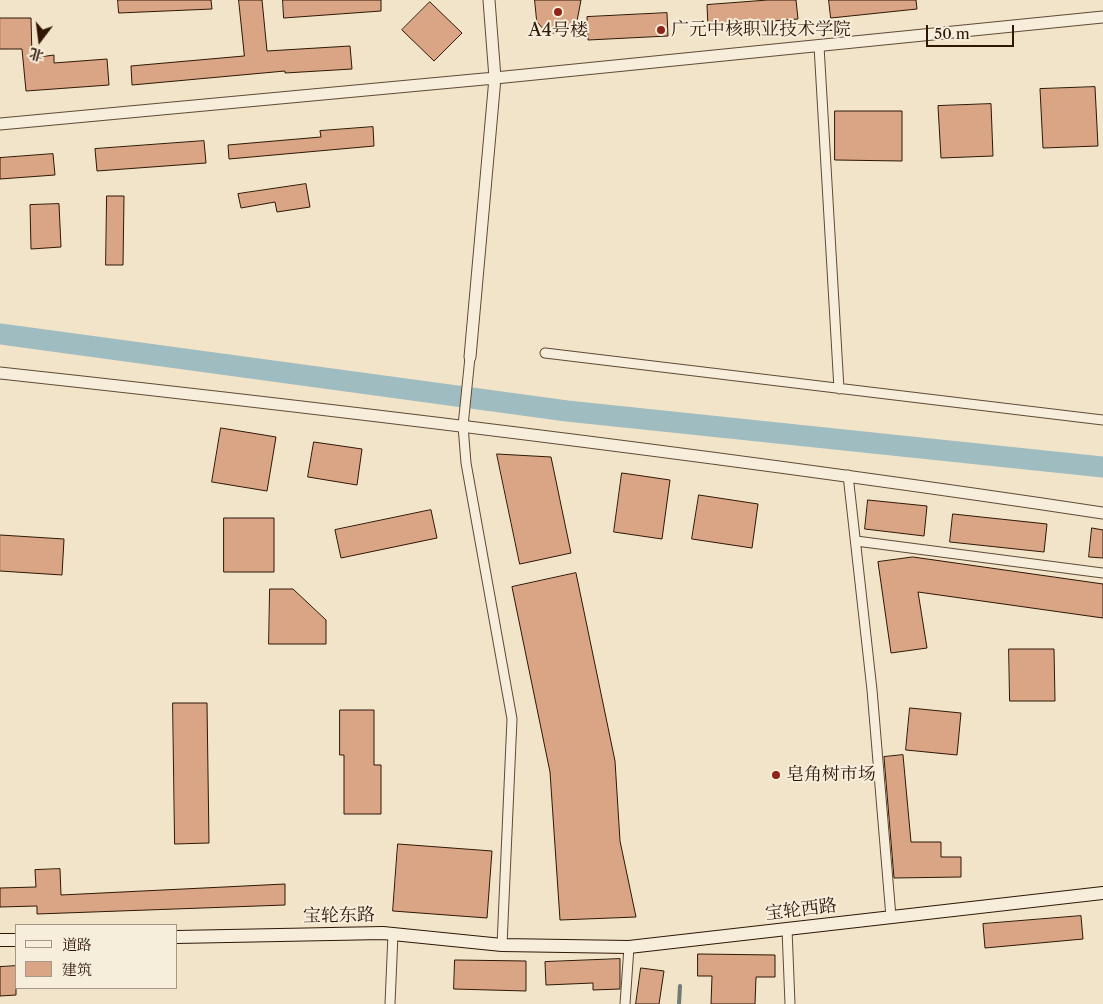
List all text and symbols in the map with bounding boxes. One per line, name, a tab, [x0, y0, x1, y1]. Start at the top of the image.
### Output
marker: A4号楼	[552, 6, 564, 18]
north arrow	[15, 15, 65, 65]
scale bar	[928, 15, 1016, 47]
place label: 广元中核职业技术学院	[671, 19, 851, 41]
place label: A4号楼	[528, 20, 588, 42]
marker: 广元中核职业技术学院	[655, 24, 667, 36]
text: 50 m	[934, 24, 970, 43]
text: 北	[27, 44, 45, 65]
place label: 皂角树市场	[786, 764, 876, 786]
marker: 皂角树市场	[770, 769, 782, 781]
street label: 宝轮西路	[764, 895, 838, 925]
street label: 宝轮东路	[303, 905, 375, 927]
legend	[15, 924, 178, 989]
text: 道路	[62, 935, 92, 954]
text: 建筑	[62, 960, 92, 979]

